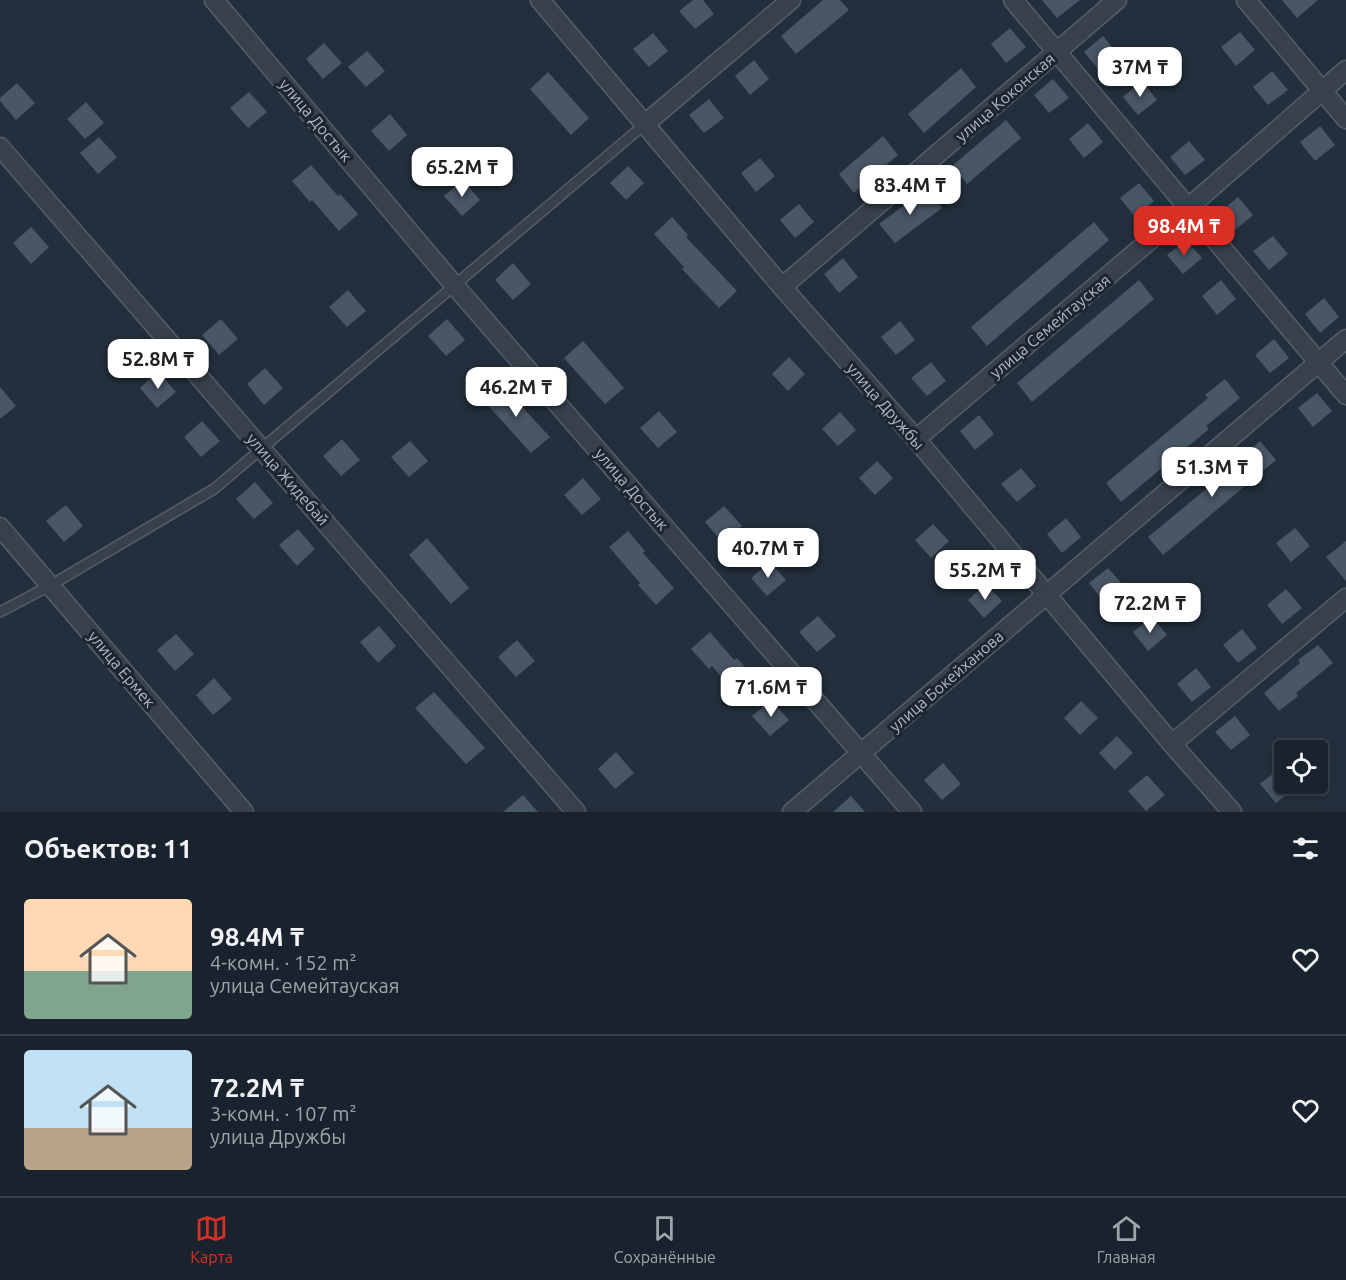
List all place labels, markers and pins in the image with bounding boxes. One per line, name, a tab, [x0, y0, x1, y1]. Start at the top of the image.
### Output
pin: 37M ₸	[1098, 47, 1182, 98]
pin: 65.2M ₸	[407, 147, 517, 198]
pin: 83.4M ₸	[855, 165, 965, 216]
pin: 98.4M ₸	[1129, 206, 1239, 257]
pin: 52.8M ₸	[103, 339, 213, 390]
pin: 46.2M ₸	[461, 367, 571, 418]
pin: 51.3M ₸	[1157, 447, 1267, 498]
pin: 40.7M ₸	[713, 528, 823, 579]
pin: 55.2M ₸	[930, 550, 1040, 601]
pin: 72.2M ₸	[1095, 583, 1205, 634]
pin: 71.6M ₸	[716, 667, 826, 718]

